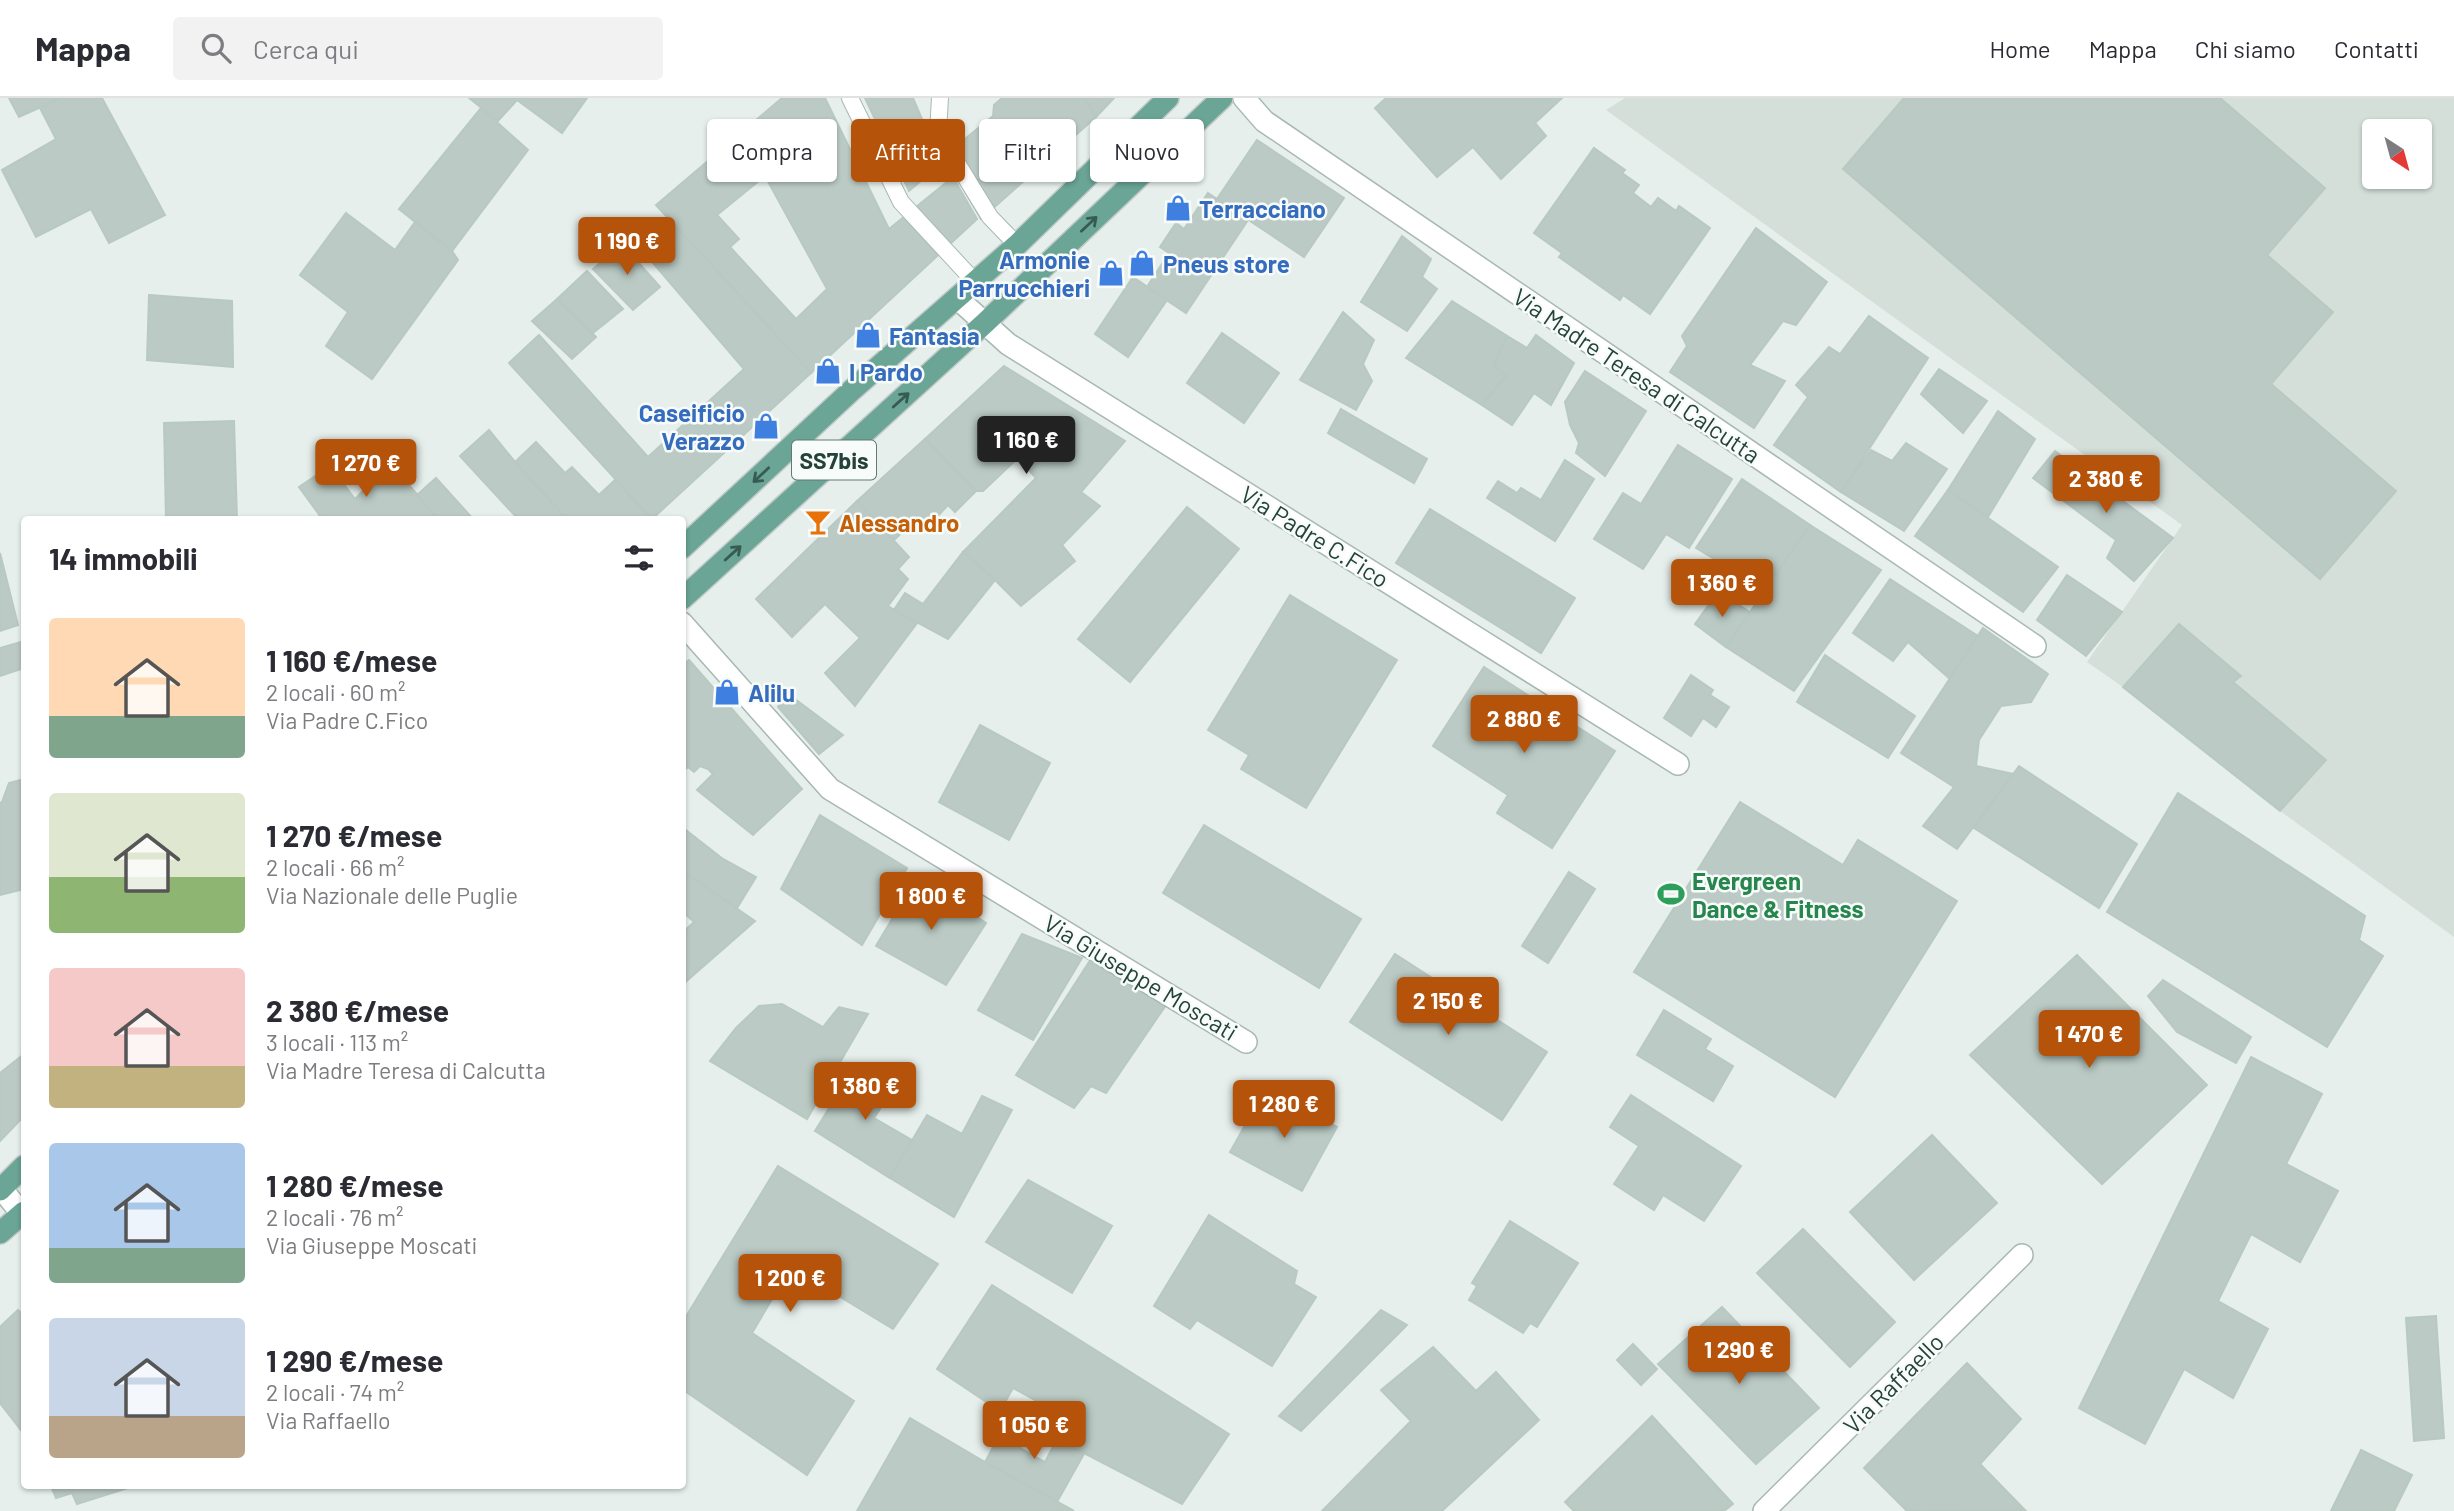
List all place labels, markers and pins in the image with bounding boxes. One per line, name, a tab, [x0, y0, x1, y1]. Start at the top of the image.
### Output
shop icon: Terracciano	[1163, 193, 1193, 223]
place label: Terracciano	[1199, 194, 1326, 223]
pin: 1 190 €	[562, 218, 692, 277]
place label: Armonie Parrucchieri	[958, 245, 1090, 302]
shop icon: Pneus store	[1127, 248, 1157, 278]
place label: Pneus store	[1163, 249, 1290, 278]
shop icon: Armonie Parrucchieri	[1096, 258, 1126, 288]
shop icon: Fantasia	[853, 320, 883, 350]
place label: Fantasia	[889, 321, 980, 350]
shop icon: I Pardo	[813, 356, 843, 386]
place label: I Pardo	[849, 357, 923, 386]
place label: Caseificio Verazzo	[639, 398, 745, 455]
shop icon: Caseificio Verazzo	[751, 411, 781, 441]
pin: 1 160 €	[961, 416, 1091, 476]
pin: 1 270 €	[301, 440, 431, 499]
pin: 2 380 €	[2041, 456, 2171, 515]
bar icon: Alessandro	[803, 507, 833, 537]
place label: Alessandro	[839, 508, 959, 537]
pin: 1 360 €	[1657, 560, 1787, 619]
shop icon: Alilu	[712, 677, 742, 707]
place label: Alilu	[748, 678, 795, 707]
pin: 2 880 €	[1459, 696, 1589, 755]
place label: Evergreen Dance & Fitness	[1692, 866, 1863, 923]
pin: 1 800 €	[866, 872, 996, 932]
sports icon: Evergreen Dance & Fitness	[1656, 879, 1686, 909]
pin: 2 150 €	[1383, 978, 1513, 1037]
pin: 1 470 €	[2024, 1010, 2154, 1070]
pin: 1 380 €	[800, 1062, 930, 1122]
pin: 1 280 €	[1219, 1080, 1349, 1140]
pin: 1 200 €	[725, 1254, 855, 1314]
pin: 1 290 €	[1674, 1326, 1804, 1386]
pin: 1 050 €	[969, 1402, 1099, 1461]

